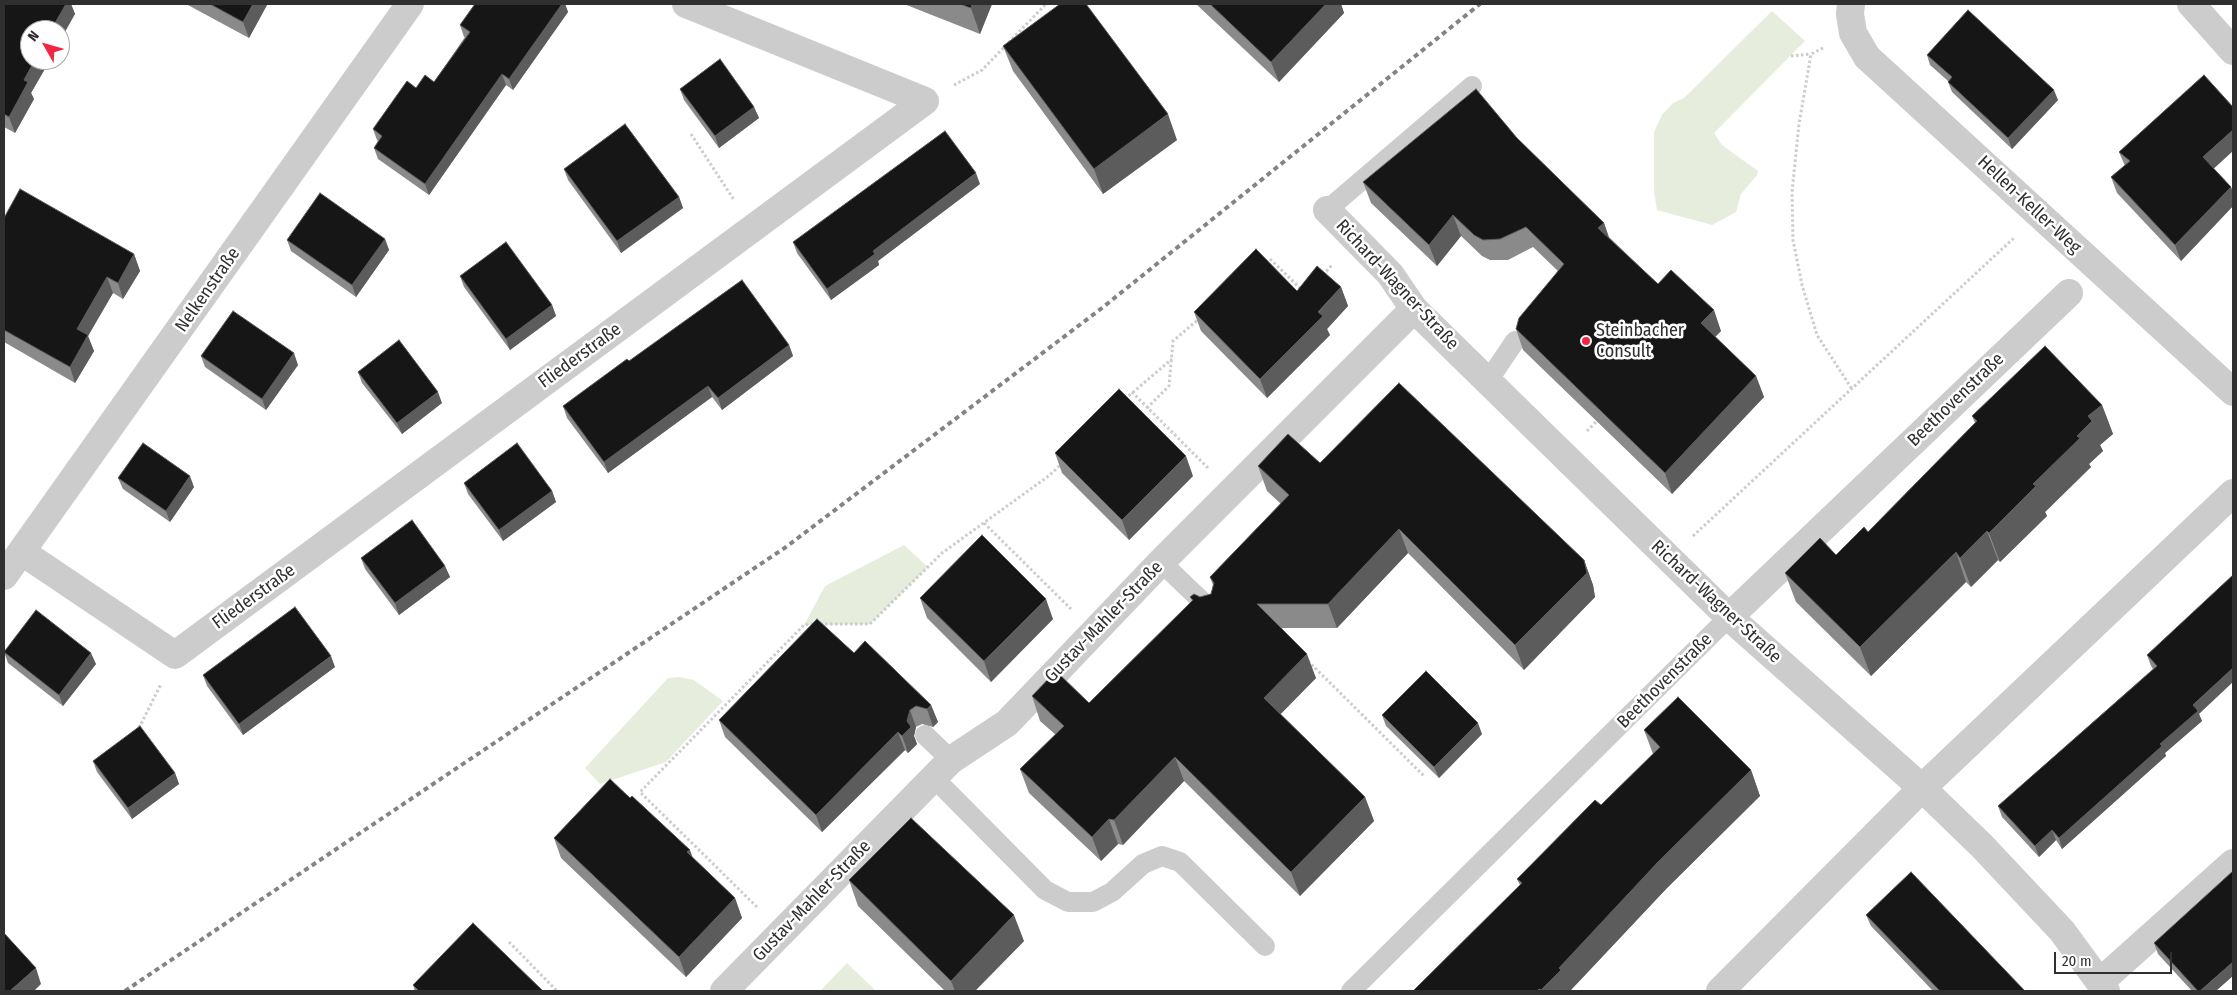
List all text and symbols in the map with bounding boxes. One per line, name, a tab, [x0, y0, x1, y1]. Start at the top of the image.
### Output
north arrow	[20, 20, 70, 70]
text: N	[24, 28, 43, 45]
street label: Hellen-Keller-Weg	[1973, 152, 2085, 258]
street label: Richard-Wagner-Straße	[1331, 215, 1463, 355]
street label: Nelkenstraße	[171, 244, 245, 336]
street label: Fliederstraße	[534, 319, 626, 393]
place label: Steinbacher Consult	[1596, 320, 1684, 362]
marker: Steinbacher Consult	[1580, 335, 1592, 347]
street label: Beethovenstraße	[1903, 349, 2009, 451]
street label: Richard-Wagner-Straße	[1646, 536, 1786, 668]
street label: Gustav-Mahler-Straße	[1041, 557, 1167, 687]
street label: Fliederstraße	[208, 560, 300, 634]
street label: Beethovenstraße	[1613, 629, 1717, 733]
street label: Gustav-Mahler-Straße	[749, 836, 875, 966]
scale bar	[2057, 942, 2174, 974]
text: 20 m	[2062, 952, 2092, 970]

